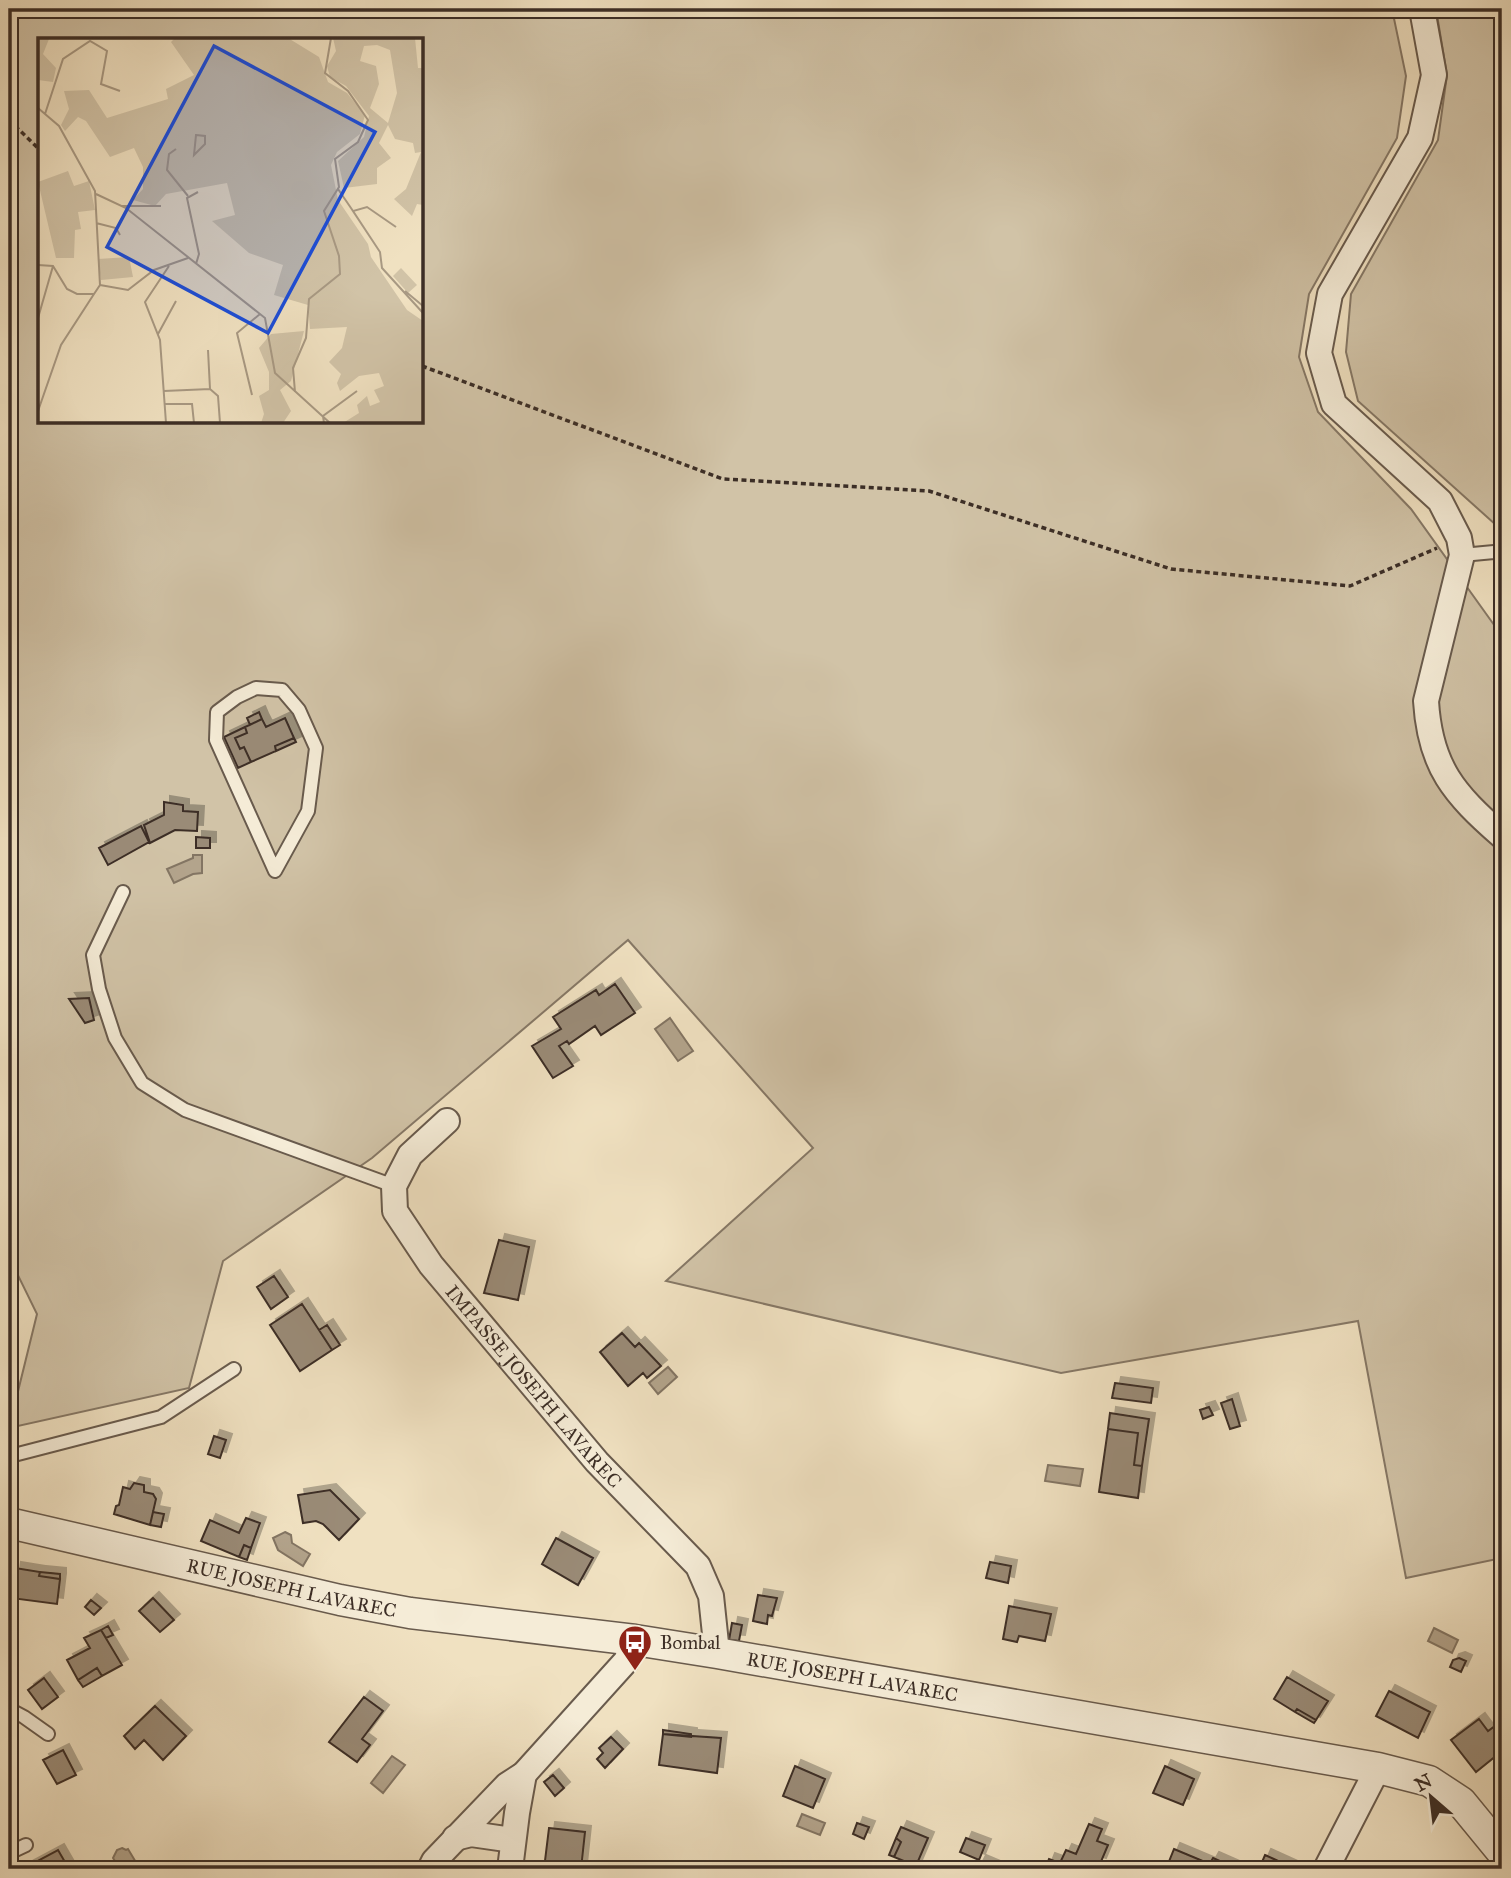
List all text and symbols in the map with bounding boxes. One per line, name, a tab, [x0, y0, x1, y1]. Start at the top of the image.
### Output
inset map	[38, 38, 424, 424]
street label: IMPASSE JOSEPH LAVAREC	[441, 1280, 626, 1493]
street label: RUE JOSEPH LAVAREC	[184, 1554, 398, 1622]
bus stop icon: Bombal	[616, 1623, 654, 1672]
place label: Bombal	[660, 1631, 721, 1654]
street label: RUE JOSEPH LAVAREC	[745, 1647, 960, 1707]
north arrow	[1396, 1762, 1466, 1832]
text: N	[1411, 1768, 1436, 1796]

